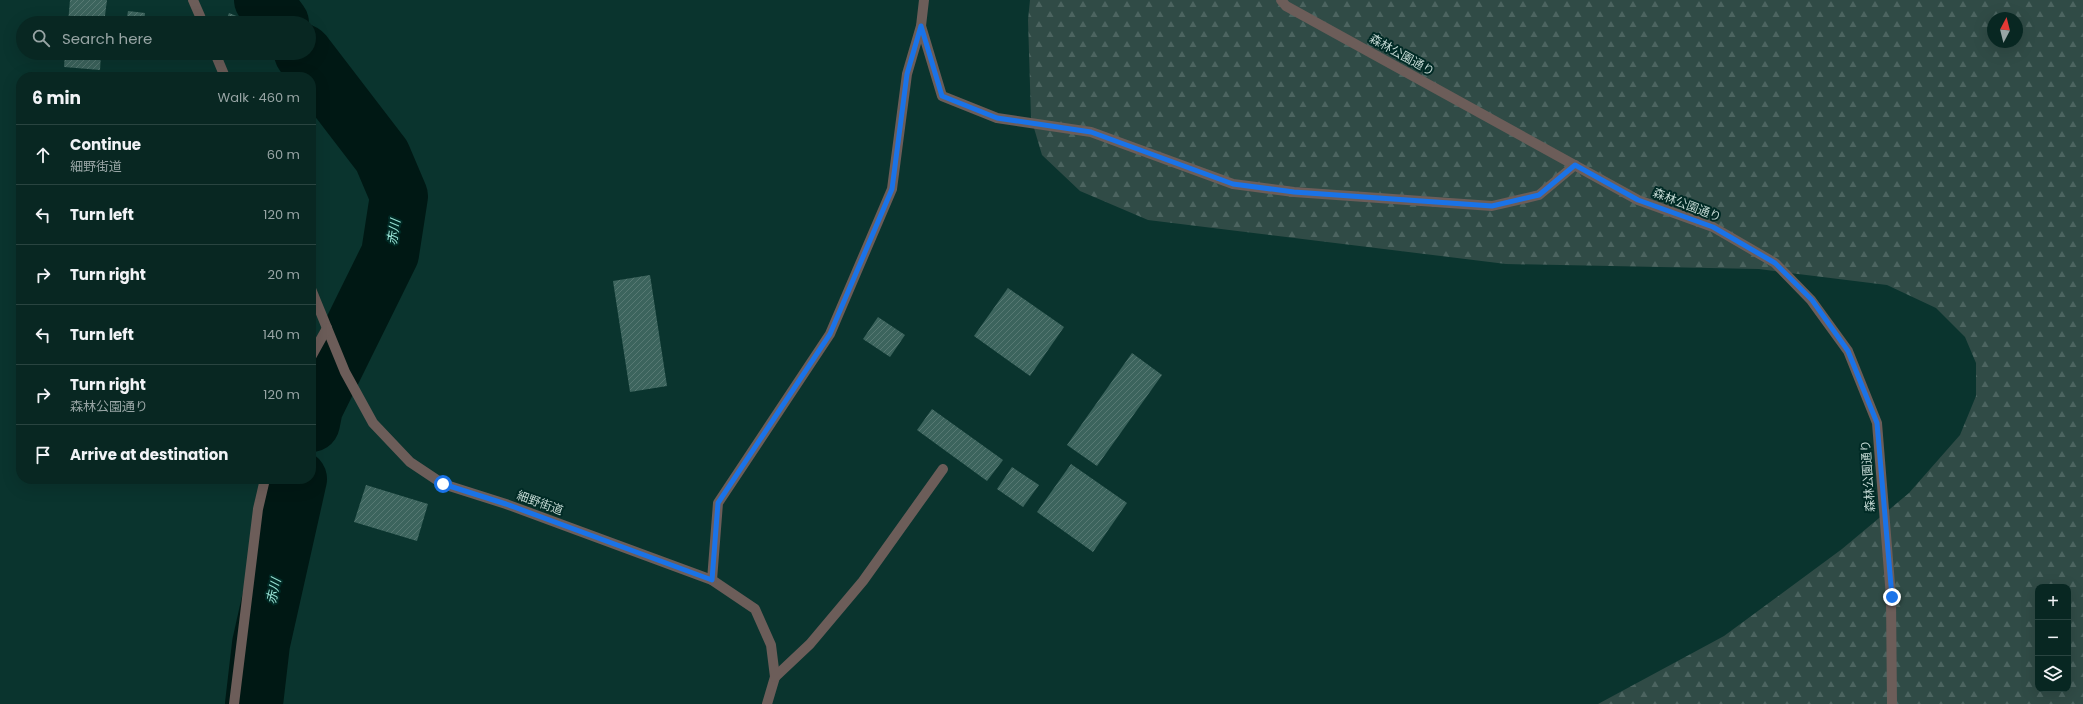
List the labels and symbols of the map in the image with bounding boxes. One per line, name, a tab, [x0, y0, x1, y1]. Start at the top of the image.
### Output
north arrow	[1987, 12, 2023, 48]
street label: 森林公園通り	[1367, 30, 1438, 79]
street label: 森林公園通り	[1651, 184, 1724, 225]
water label: 赤川	[382, 216, 405, 246]
street label: 森林公園通り	[1857, 440, 1878, 513]
route start	[434, 475, 452, 493]
street label: 細野街道	[515, 486, 566, 519]
water label: 赤川	[261, 574, 286, 606]
route end	[1883, 588, 1901, 606]

